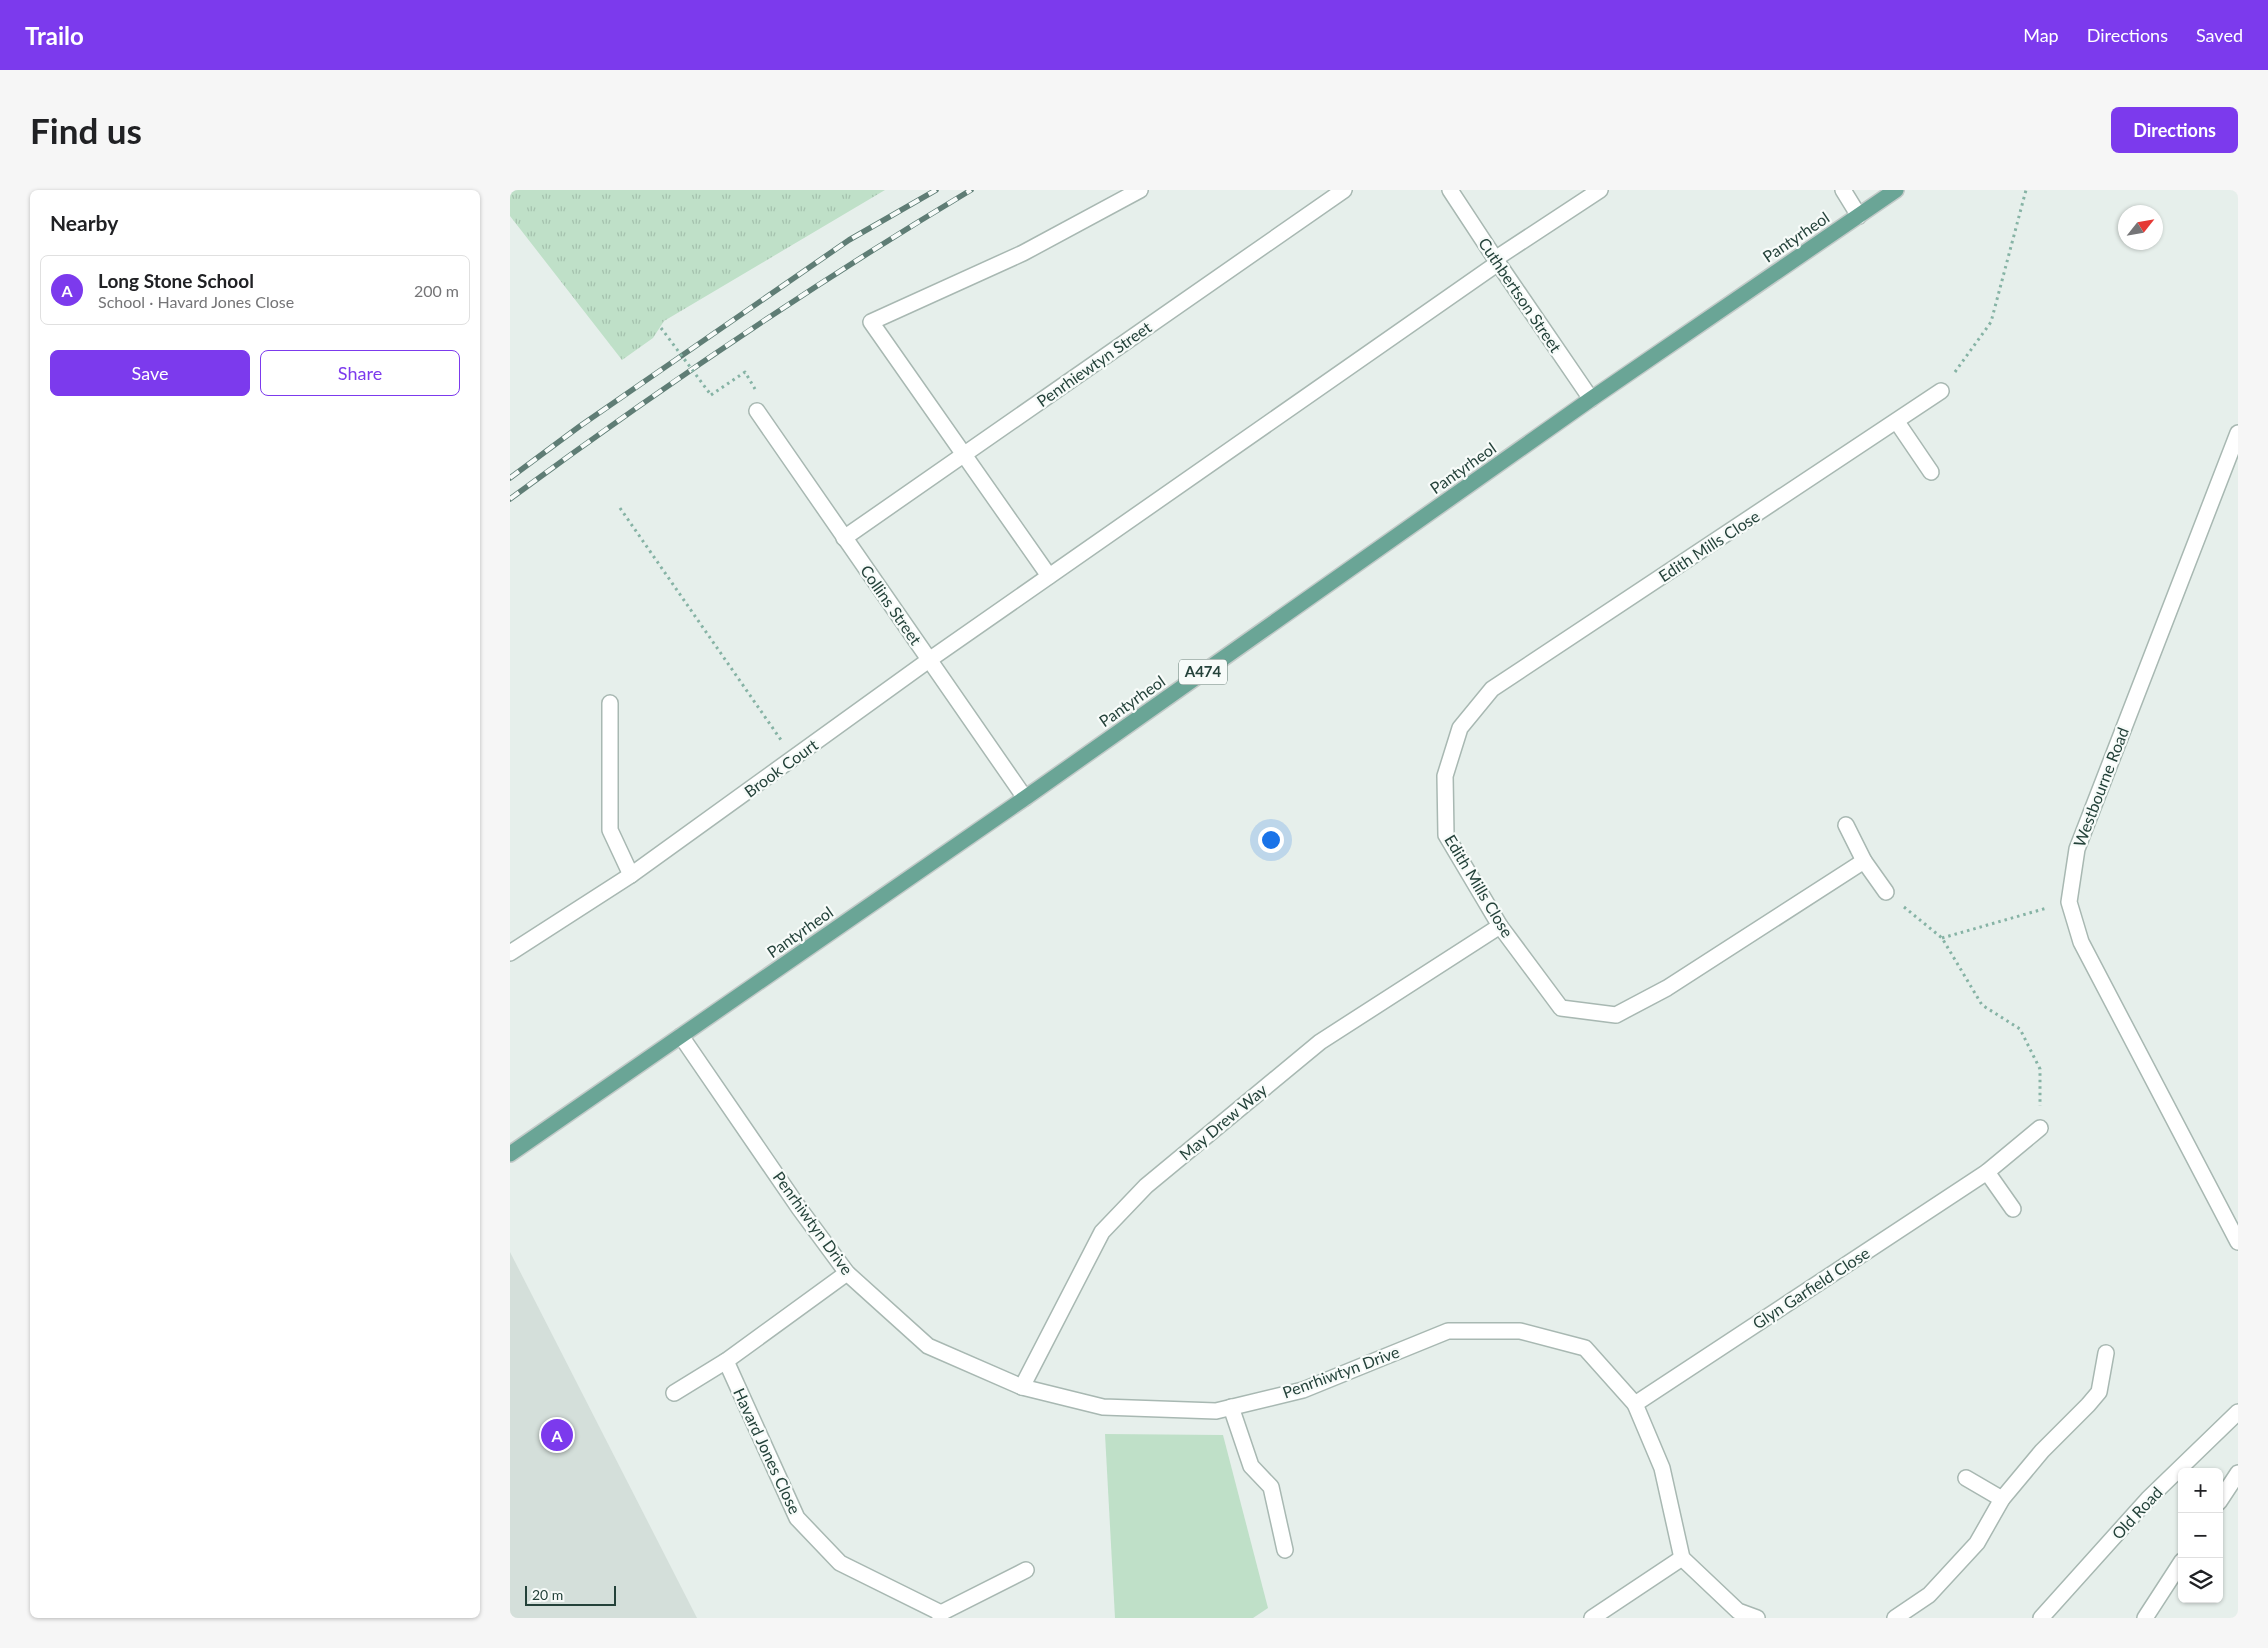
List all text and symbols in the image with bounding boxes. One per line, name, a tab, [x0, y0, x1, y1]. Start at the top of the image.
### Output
text: Trailo	[25, 21, 84, 50]
text: Map	[2023, 24, 2059, 46]
text: Directions	[2087, 24, 2168, 46]
text: Saved	[2196, 24, 2243, 46]
button: Directions	[2111, 107, 2238, 153]
text: Find us	[30, 109, 142, 151]
north arrow	[2118, 205, 2163, 250]
street label: Pantyrheol	[1759, 207, 1833, 266]
text: Nearby	[50, 210, 118, 235]
street label: Cuthbertson Street	[1475, 234, 1566, 356]
text: Long Stone School	[98, 269, 254, 292]
text: A	[61, 281, 73, 300]
text: 200 m	[414, 281, 459, 300]
text: School · Havard Jones Close	[98, 292, 294, 311]
street label: Penrhiewtyn Street	[1033, 317, 1155, 410]
button: Save	[50, 350, 250, 396]
button: Share	[260, 350, 460, 396]
street label: Pantyrheol	[1426, 438, 1499, 497]
street label: Edith Mills Close	[1655, 506, 1763, 585]
street label: Collins Street	[857, 561, 926, 648]
road number: A474	[1179, 660, 1227, 684]
street label: Pantyrheol	[1095, 671, 1168, 730]
street label: Westbourne Road	[2069, 724, 2132, 849]
street label: Brook Court	[740, 734, 821, 801]
your location	[1258, 827, 1284, 853]
street label: Edith Mills Close	[1441, 831, 1518, 941]
street label: Pantyrheol	[763, 902, 836, 961]
street label: May Drew Way	[1175, 1079, 1271, 1164]
street label: Penrhiwtyn Drive	[770, 1167, 857, 1278]
street label: Glyn Garfield Close	[1749, 1243, 1873, 1332]
street label: Penrhiwtyn Drive	[1280, 1342, 1402, 1401]
street label: Havard Jones Close	[730, 1385, 805, 1517]
pin: A	[541, 1416, 573, 1454]
map controls	[2178, 1468, 2223, 1603]
button: +	[2178, 1468, 2223, 1513]
street label: Old Road	[2108, 1482, 2166, 1543]
button: −	[2178, 1513, 2223, 1558]
button: layers	[2178, 1558, 2223, 1603]
scale bar	[525, 1583, 616, 1606]
text: 20 m	[532, 1586, 563, 1603]

